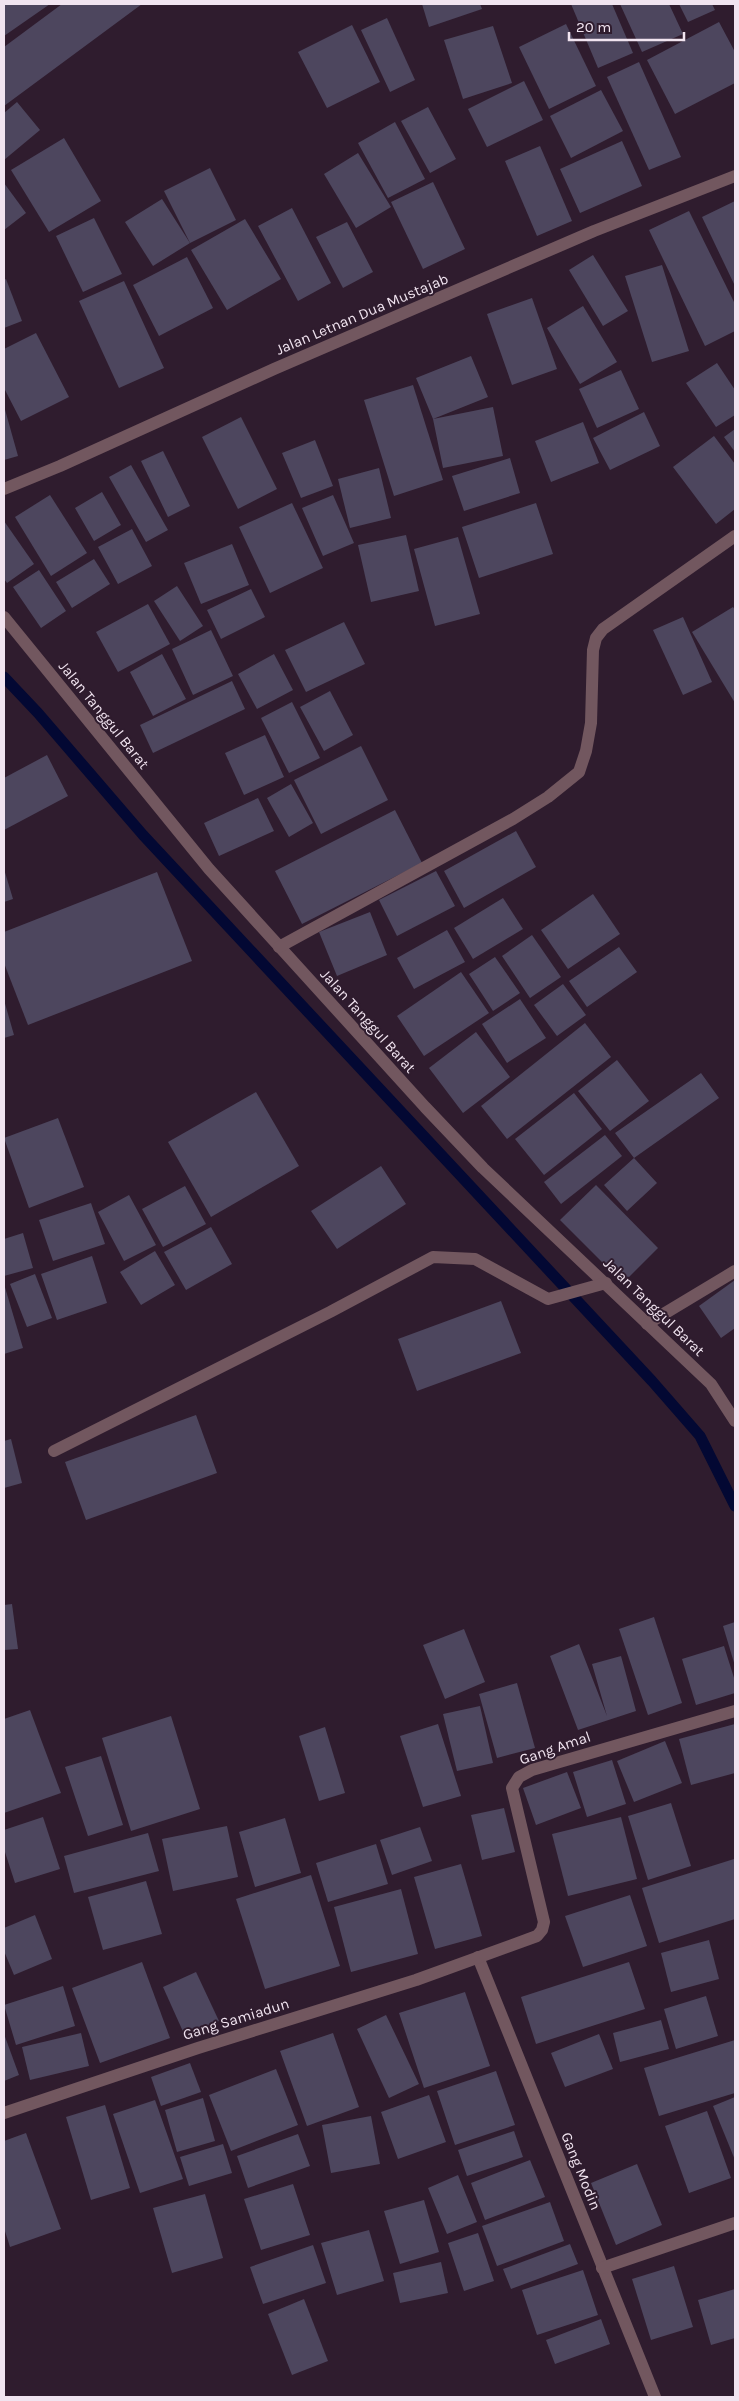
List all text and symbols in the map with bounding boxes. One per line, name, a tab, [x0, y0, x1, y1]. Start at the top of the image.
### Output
scale bar	[569, 10, 684, 42]
text: 20 m	[576, 18, 611, 36]
street label: Jalan Letnan Dua Mustajab	[273, 269, 451, 359]
street label: Jalan Tanggul Barat	[55, 657, 153, 773]
street label: Jalan Tanggul Barat	[317, 965, 420, 1077]
street label: Jalan Tanggul Barat	[600, 1254, 709, 1360]
street label: Gang Amal	[517, 1727, 593, 1769]
street label: Gang Samiadun	[181, 1994, 291, 2044]
street label: Gang Modin	[557, 2129, 605, 2213]

